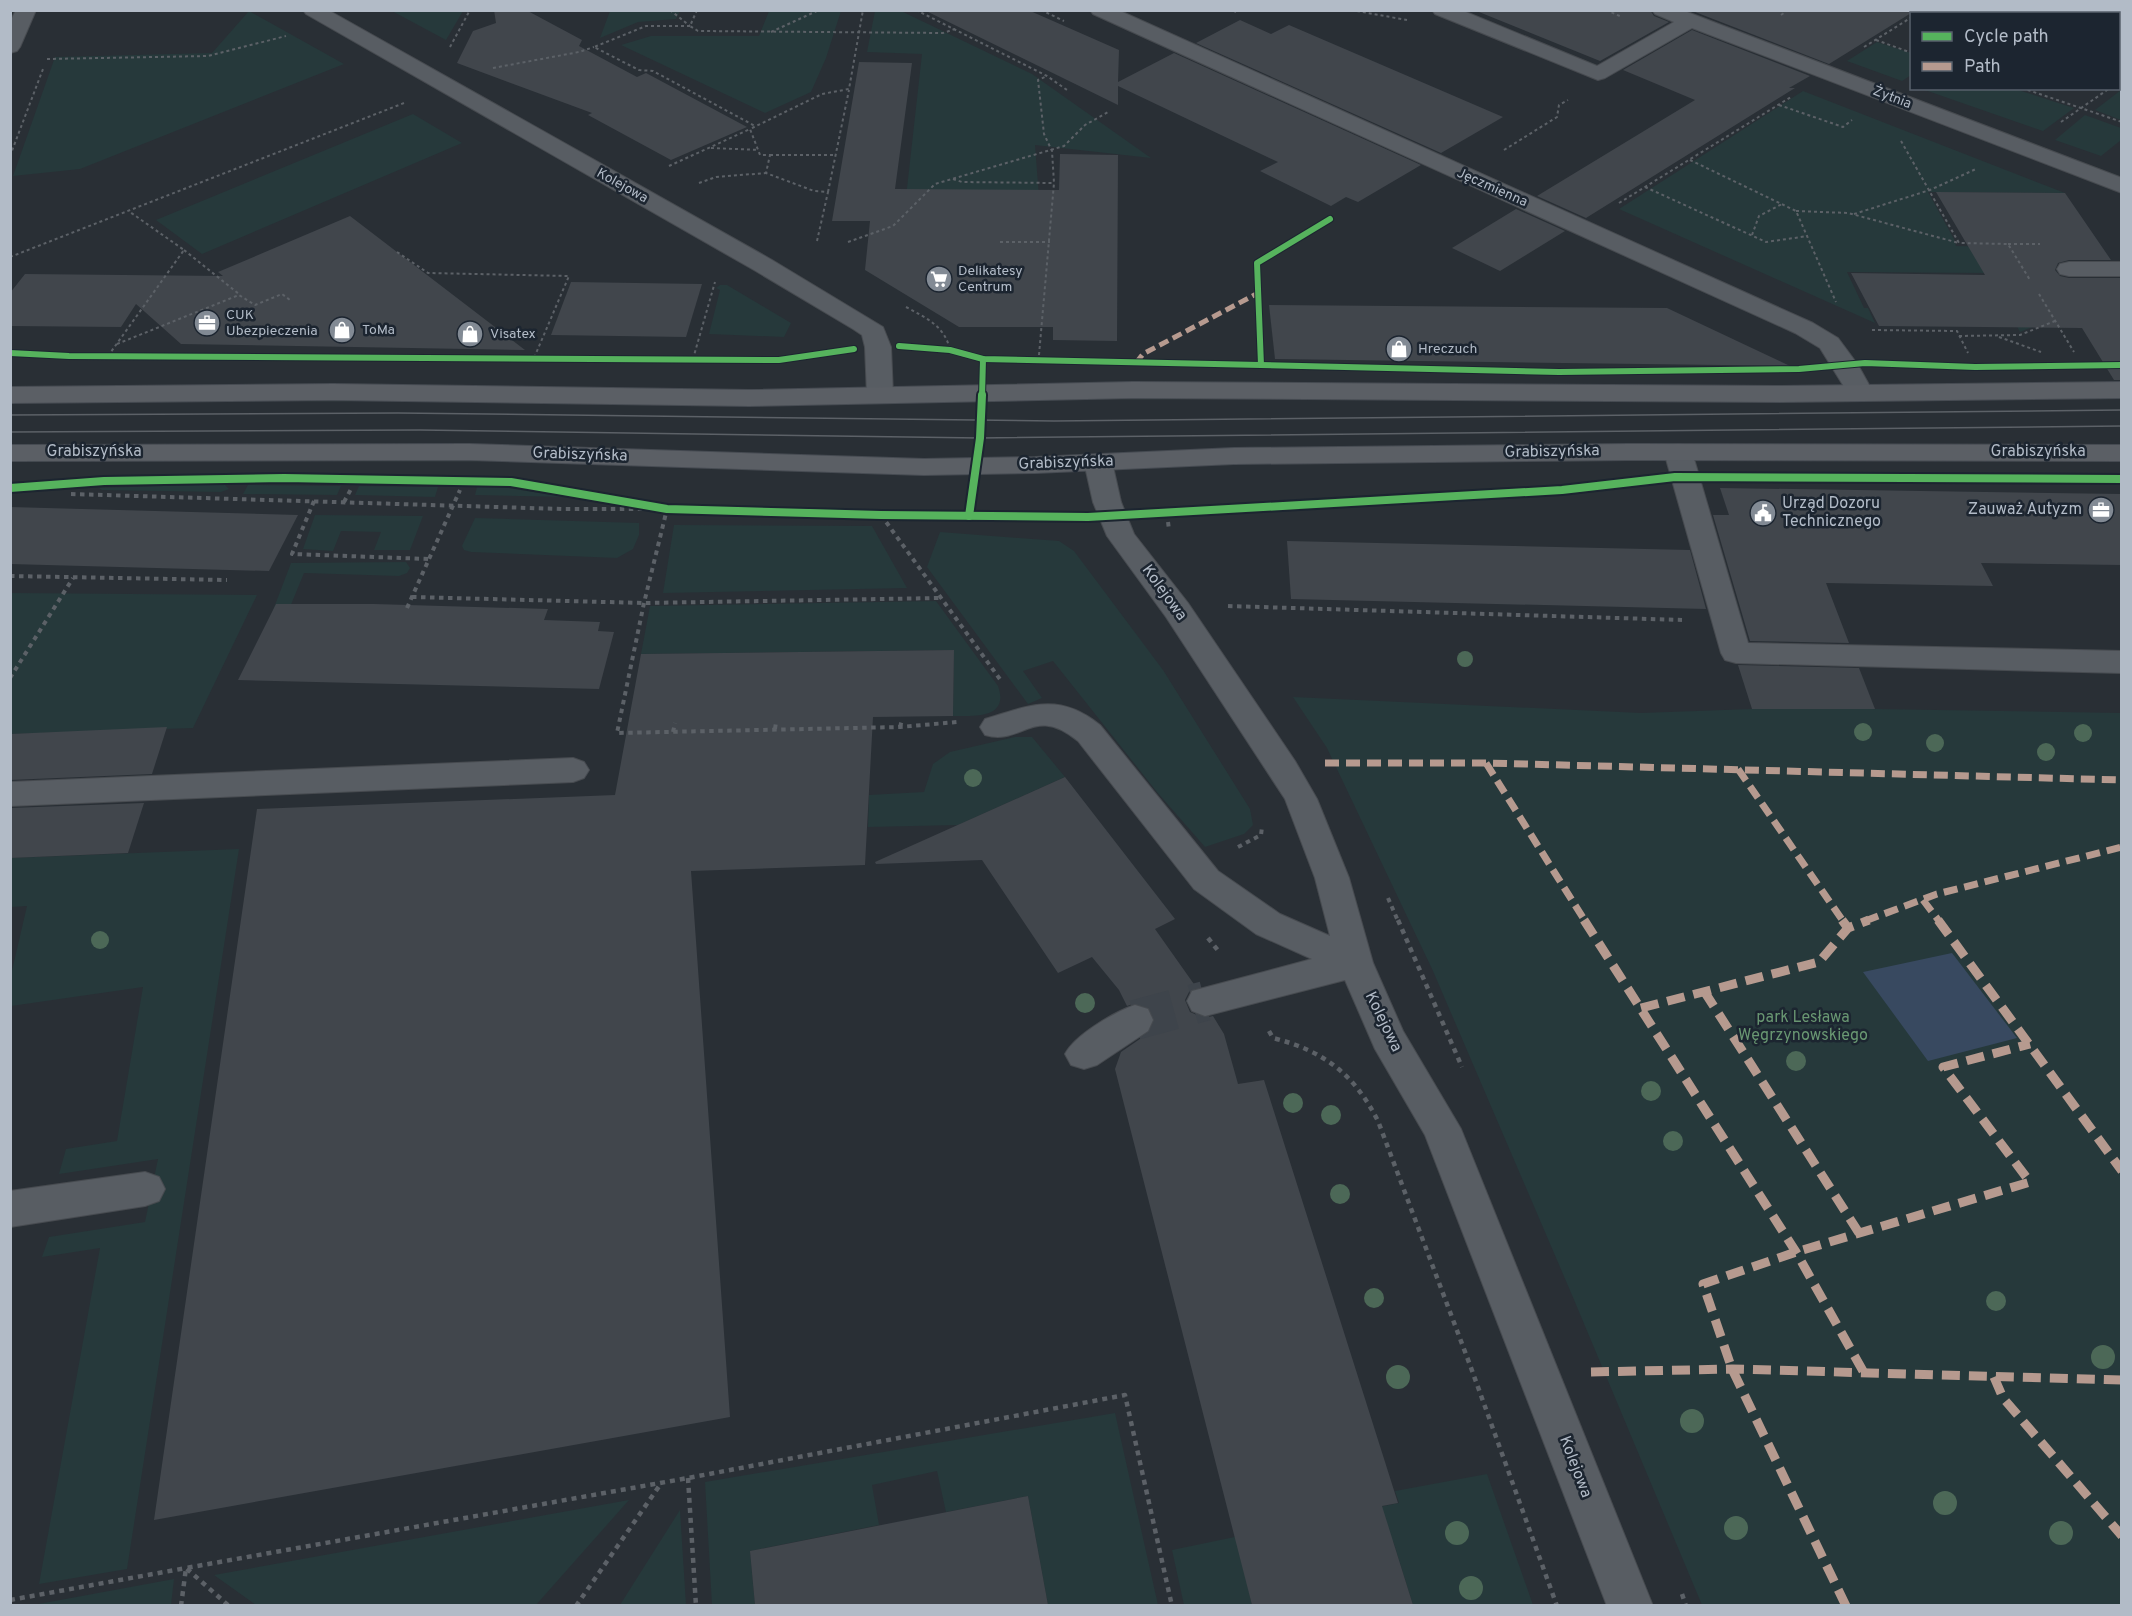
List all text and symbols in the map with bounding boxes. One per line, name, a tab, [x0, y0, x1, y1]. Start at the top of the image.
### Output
legend	[1910, 12, 2120, 90]
text: Cycle path	[1964, 26, 2049, 49]
text: Path	[1964, 56, 2001, 79]
street label: Żytnia	[1870, 82, 1914, 113]
street label: Kolejowa	[593, 165, 651, 207]
street label: Jęczmienna	[1454, 165, 1530, 211]
place label: Delikatesy Centrum	[958, 263, 1023, 296]
supermarket icon: Delikatesy Centrum	[924, 264, 954, 294]
place label: CUK Ubezpieczenia	[226, 307, 318, 340]
office icon: CUK Ubezpieczenia	[192, 308, 222, 338]
shop icon: ToMa	[327, 315, 357, 345]
shop icon: Visatex	[455, 319, 485, 349]
place label: ToMa	[362, 322, 395, 339]
place label: Visatex	[490, 326, 536, 343]
shop icon: Hreczuch	[1384, 334, 1414, 364]
place label: Hreczuch	[1418, 341, 1477, 358]
street label: Grabiszyńska	[1504, 441, 1600, 463]
street label: Grabiszyńska	[46, 442, 142, 462]
street label: Grabiszyńska	[1990, 442, 2086, 462]
street label: Grabiszyńska	[532, 443, 628, 467]
street label: Grabiszyńska	[1018, 451, 1114, 475]
place label: Urząd Dozoru Technicznego	[1782, 494, 1881, 532]
office icon: Zauważ Autyzm	[2086, 495, 2116, 525]
public building icon: Urząd Dozoru Technicznego	[1748, 498, 1778, 528]
place label: Zauważ Autyzm	[1968, 500, 2082, 520]
street label: Kolejowa	[1137, 561, 1191, 625]
street label: Kolejowa	[1360, 989, 1406, 1055]
park label: park Lesława Węgrzynowskiego	[1738, 1008, 1868, 1046]
street label: Kolejowa	[1554, 1433, 1596, 1501]

